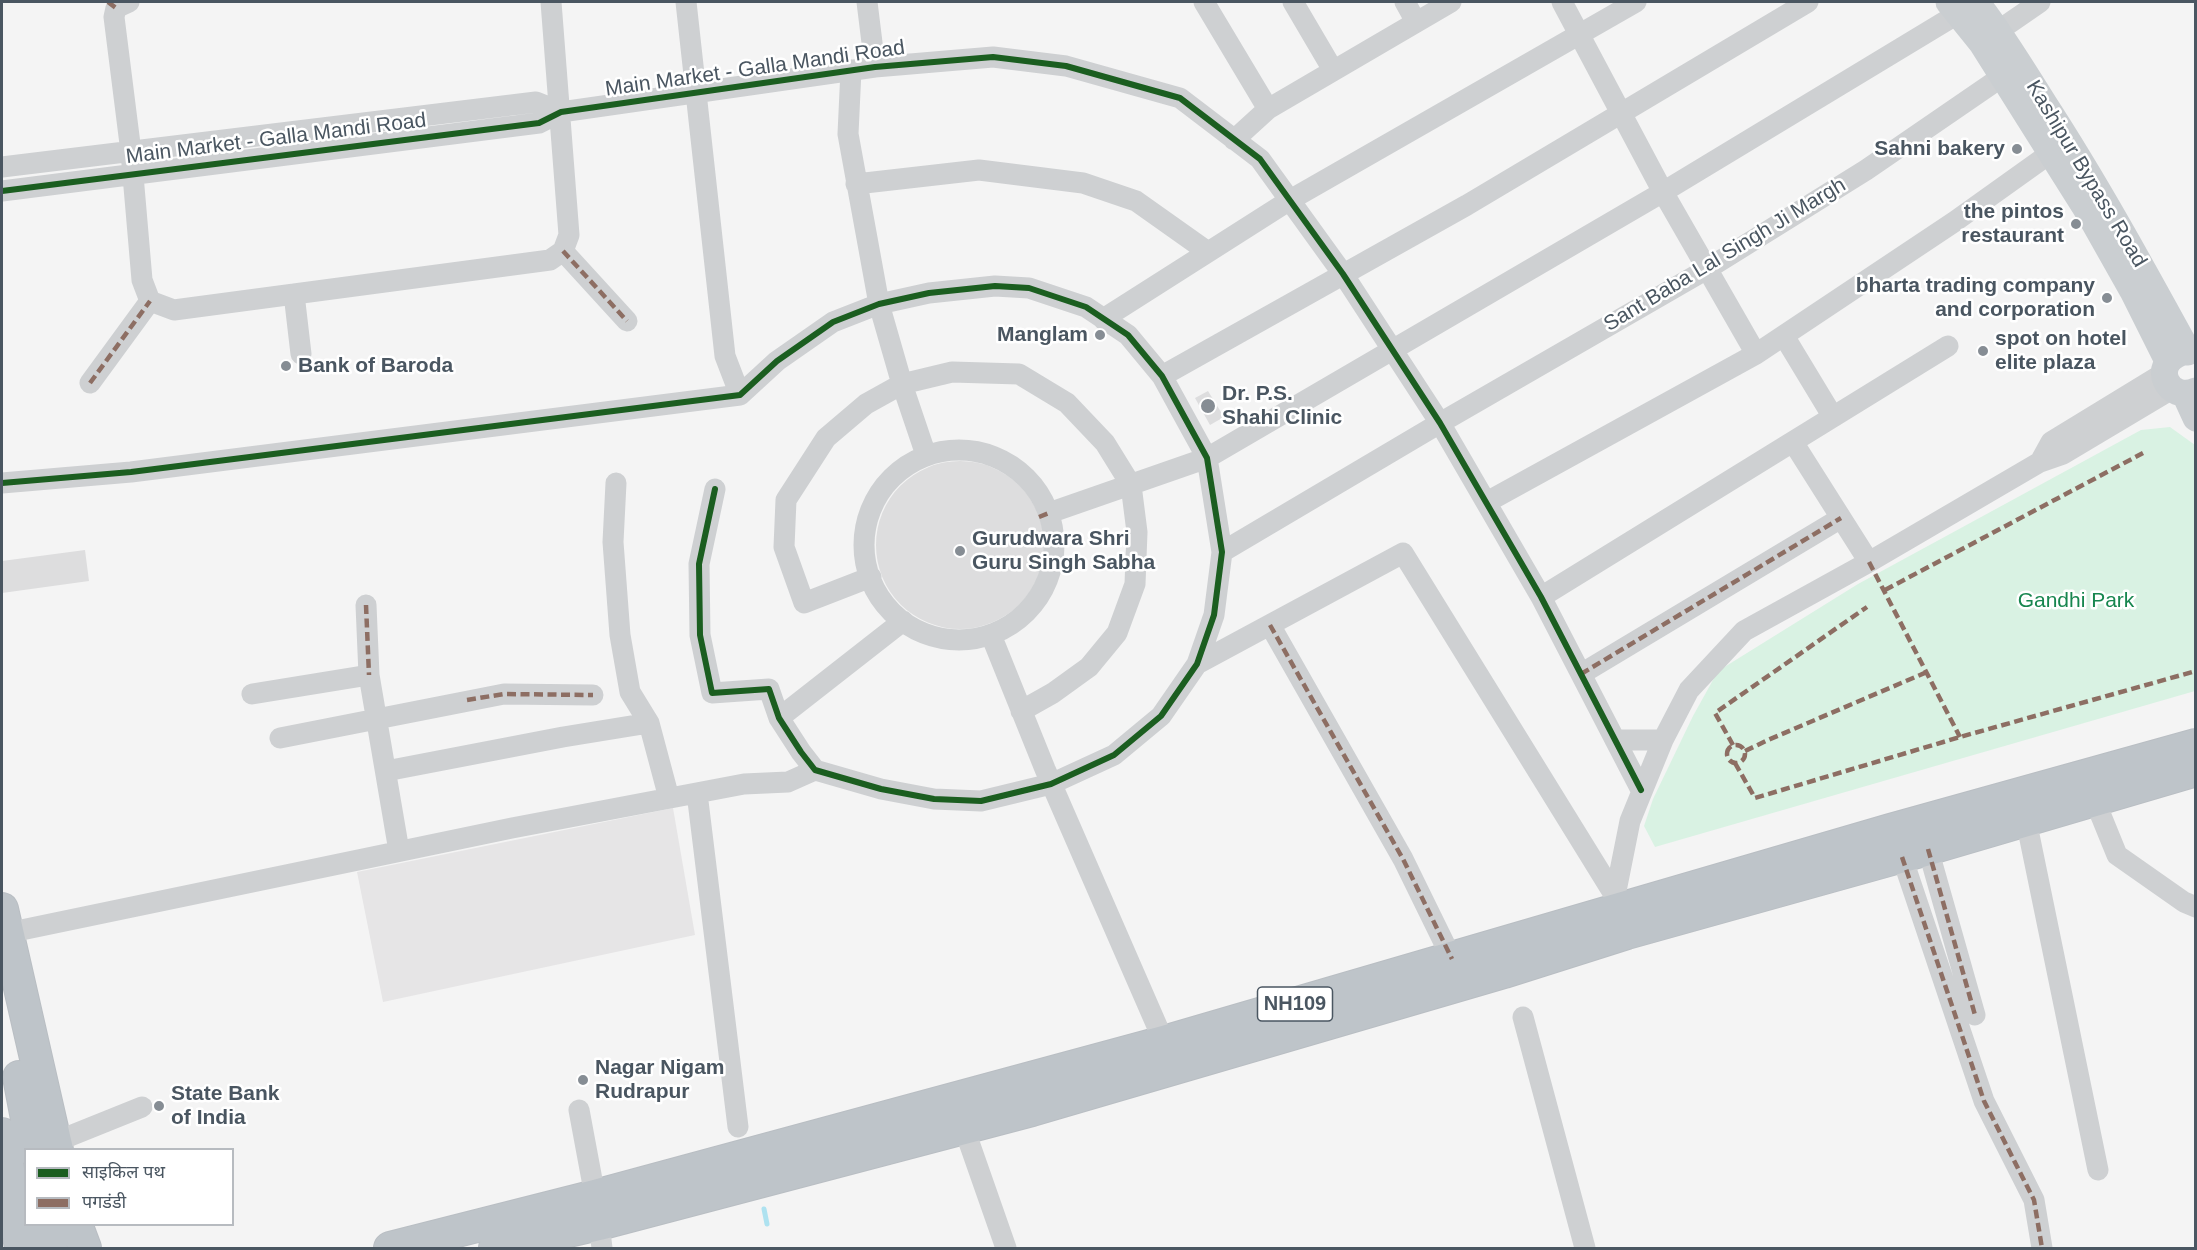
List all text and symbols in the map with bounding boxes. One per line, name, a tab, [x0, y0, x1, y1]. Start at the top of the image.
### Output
street label: Main Market - Galla Mandi Road	[604, 35, 906, 103]
street label: Kashipur Bypass Road	[2020, 76, 2152, 272]
street label: Main Market - Galla Mandi Road	[124, 108, 428, 170]
place label: Sahni bakery	[1874, 136, 2005, 162]
marker: Sahni bakery	[2010, 142, 2024, 156]
street label: Sant Baba Lal Singh Ji Margh	[1599, 173, 1851, 337]
place label: the pintos restaurant	[1961, 199, 2064, 249]
marker: the pintos restaurant	[2069, 217, 2083, 231]
place label: bharta trading company and corporation	[1856, 273, 2095, 323]
marker: bharta trading company and corporation	[2100, 291, 2114, 305]
place label: Manglam	[997, 322, 1088, 348]
place label: spot on hotel elite plaza	[1995, 326, 2127, 376]
marker: Manglam	[1093, 328, 1107, 342]
marker: spot on hotel elite plaza	[1976, 344, 1990, 358]
place label: Bank of Baroda	[298, 353, 453, 379]
marker: Bank of Baroda	[279, 359, 293, 373]
place label: Dr. P.S. Shahi Clinic	[1222, 381, 1342, 431]
marker: Dr. P.S. Shahi Clinic	[1199, 397, 1217, 415]
place label: Gurudwara Shri Guru Singh Sabha	[972, 526, 1155, 576]
marker: Gurudwara Shri Guru Singh Sabha	[953, 544, 967, 558]
park label: Gandhi Park	[2018, 588, 2134, 614]
road number: NH109	[1258, 987, 1332, 1021]
place label: Nagar Nigam Rudrapur	[595, 1055, 725, 1105]
marker: Nagar Nigam Rudrapur	[576, 1073, 590, 1087]
place label: State Bank of India	[171, 1081, 280, 1131]
marker: State Bank of India	[152, 1099, 166, 1113]
legend	[24, 1148, 234, 1226]
text: साइकिल पथ	[82, 1162, 165, 1182]
text: पगडंडी	[82, 1192, 126, 1212]

